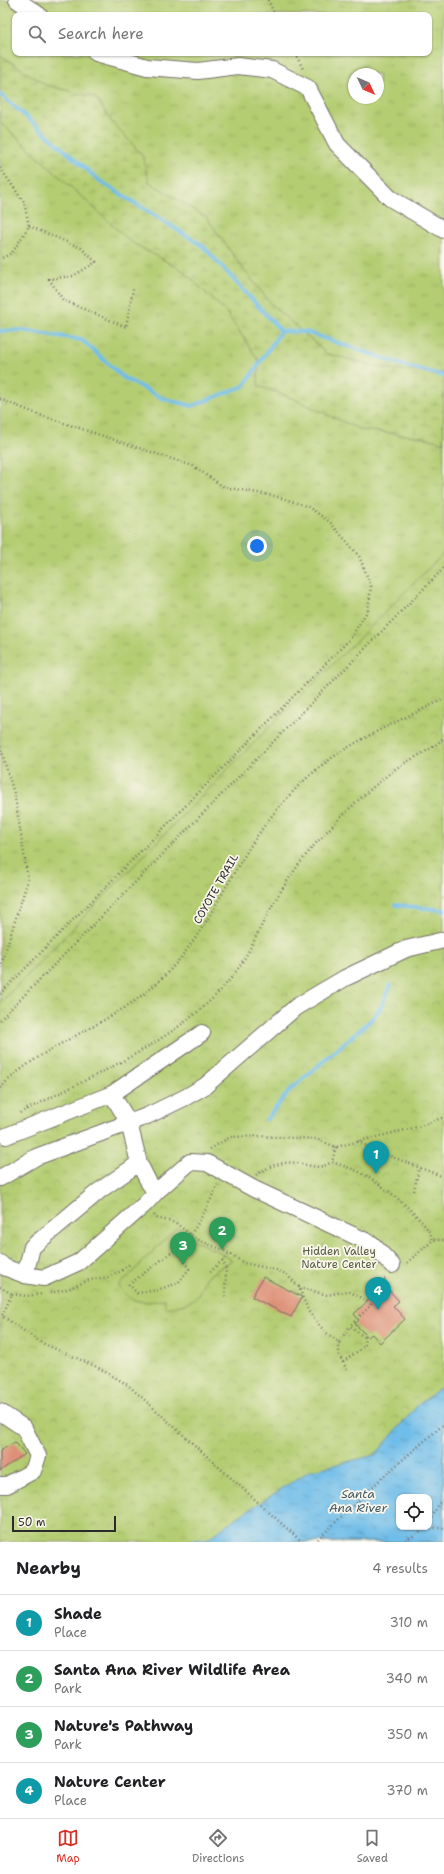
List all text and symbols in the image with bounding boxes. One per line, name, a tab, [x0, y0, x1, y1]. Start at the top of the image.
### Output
search box	[12, 12, 432, 56]
icon: search	[26, 23, 48, 45]
text: Search here	[58, 24, 144, 44]
north arrow	[348, 68, 384, 104]
your location	[247, 536, 267, 556]
street label: COYOTE TRAIL	[190, 851, 242, 927]
pin: 1	[363, 1141, 389, 1174]
pin: 2	[209, 1217, 235, 1250]
pin: 3	[170, 1232, 196, 1265]
park label: Hidden Valley Nature Center	[301, 1244, 377, 1272]
pin: 4	[365, 1277, 391, 1310]
water label: Santa Ana River	[329, 1486, 387, 1516]
map controls	[396, 1494, 432, 1530]
button: locate	[396, 1494, 432, 1530]
scale bar	[12, 1514, 116, 1533]
text: 50 m	[18, 1515, 46, 1530]
text: Nearby	[16, 1557, 81, 1579]
text: 4 results	[372, 1560, 428, 1577]
text: Shade	[54, 1604, 102, 1624]
text: 1	[26, 1614, 32, 1631]
text: 310 m	[390, 1614, 428, 1631]
text: Place	[54, 1624, 87, 1641]
text: Santa Ana River Wildlife Area	[54, 1660, 290, 1680]
text: 2	[24, 1670, 34, 1687]
text: 340 m	[386, 1670, 428, 1687]
text: Park	[54, 1680, 82, 1697]
text: Nature's Pathway	[54, 1716, 193, 1736]
text: 3	[24, 1726, 34, 1743]
text: 350 m	[387, 1726, 428, 1743]
text: Park	[54, 1736, 82, 1753]
text: Nature Center	[54, 1772, 166, 1792]
text: 4	[24, 1782, 34, 1799]
text: 370 m	[386, 1782, 428, 1799]
text: Place	[54, 1792, 87, 1809]
tab: Map	[56, 1827, 80, 1866]
tab: Directions	[192, 1827, 244, 1866]
tab: Saved	[357, 1827, 388, 1866]

